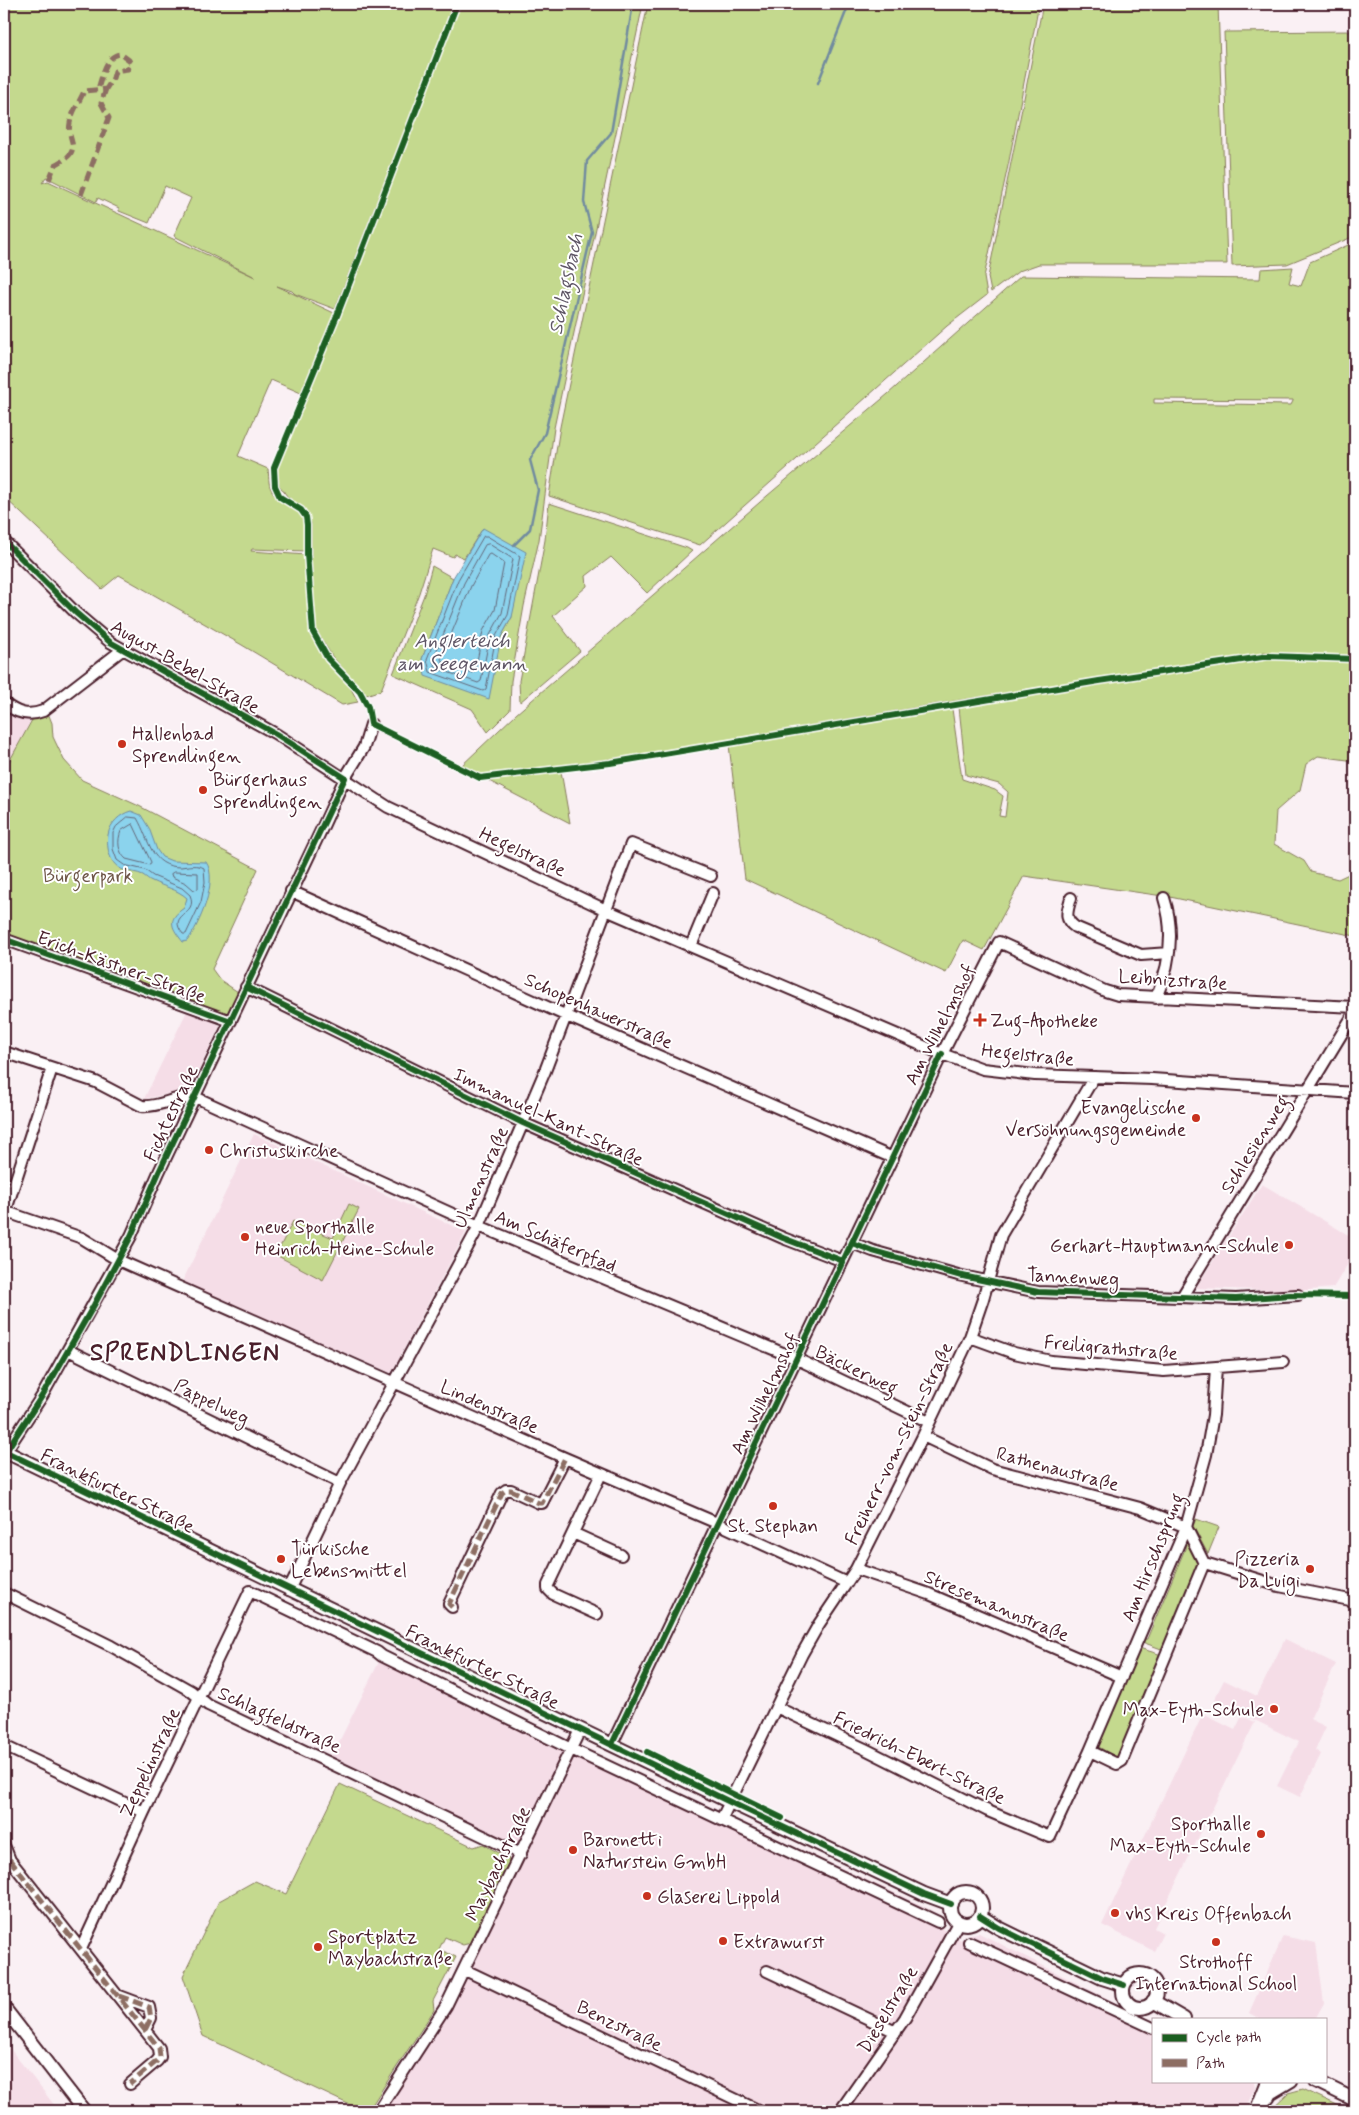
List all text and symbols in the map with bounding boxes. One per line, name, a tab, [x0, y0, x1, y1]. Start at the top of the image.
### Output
water label: Schlagsbach	[543, 231, 592, 338]
street label: August-Bebel-Straße	[106, 614, 264, 721]
water label: Anglerteich am Seegewann	[397, 628, 527, 680]
place label: Hallenbad Sprendlingen	[132, 722, 241, 772]
marker: Hallenbad Sprendlingen	[116, 738, 128, 750]
place label: Bürgerhaus Sprendlingen	[213, 768, 322, 818]
marker: Bürgerhaus Sprendlingen	[197, 784, 209, 796]
street label: Hegelstraße	[474, 821, 570, 886]
park label: Bürgerpark	[43, 864, 133, 892]
street label: Erich-Kästner-Straße	[34, 925, 209, 1010]
street label: Am Wilhelmshof	[899, 960, 982, 1089]
street label: Leibnizstraße	[1117, 964, 1228, 997]
street label: Schopenhauerstraße	[520, 967, 677, 1055]
place label: Zug-Apotheke	[990, 1009, 1098, 1037]
marker: Zug-Apotheke	[974, 1014, 986, 1026]
street label: Hegelstraße	[980, 1038, 1076, 1076]
street label: Fichtestraße	[138, 1061, 205, 1166]
street label: Immanuel-Kant-Straße	[449, 1062, 648, 1172]
street label: Schlesienweg	[1215, 1091, 1298, 1200]
place label: Evangelische Versöhnungsgemeinde	[1005, 1096, 1186, 1145]
marker: Evangelische Versöhnungsgemeinde	[1190, 1112, 1202, 1124]
street label: Ulmenstraße	[448, 1123, 515, 1233]
place label: Christuskirche	[219, 1139, 338, 1164]
marker: Christuskirche	[203, 1144, 215, 1156]
street label: Am Schäferpfad	[491, 1204, 620, 1278]
place label: neue Sporthalle Heinrich-Heine-Schule	[255, 1215, 434, 1262]
marker: neue Sporthalle Heinrich-Heine-Schule	[239, 1231, 251, 1243]
place label: Gerhart-Hauptmann-Schule	[1050, 1234, 1279, 1259]
marker: Gerhart-Hauptmann-Schule	[1283, 1239, 1295, 1251]
street label: Tannenweg	[1026, 1263, 1120, 1294]
street label: Am Wilhelmshof	[725, 1329, 806, 1459]
street label: Freiligrathstraße	[1043, 1330, 1179, 1368]
district label: SPRENDLINGEN	[90, 1338, 280, 1369]
street label: Freiherr-vom-Stein-Straße	[839, 1338, 959, 1549]
street label: Bäckerweg	[810, 1340, 902, 1404]
street label: Pappelweg	[169, 1373, 253, 1433]
street label: Lindenstraße	[436, 1375, 543, 1440]
street label: Rathenaustraße	[993, 1441, 1122, 1498]
street label: Frankfurter Straße	[36, 1443, 199, 1540]
street label: Am Hirschsprung	[1116, 1489, 1193, 1627]
marker: St. Stephan	[767, 1500, 779, 1512]
place label: St. Stephan	[728, 1514, 818, 1539]
place label: Türkische Lebensmittel	[291, 1537, 407, 1584]
place label: Pizzeria Da Luigi	[1234, 1547, 1300, 1596]
marker: Türkische Lebensmittel	[275, 1553, 287, 1565]
marker: Pizzeria Da Luigi	[1304, 1563, 1316, 1575]
street label: Stresemannstraße	[920, 1564, 1073, 1648]
street label: Frankfurter Straße	[401, 1619, 564, 1716]
street label: Schlagfeldstraße	[212, 1681, 345, 1763]
place label: Max-Eyth-Schule	[1123, 1698, 1264, 1724]
marker: Max-Eyth-Schule	[1268, 1703, 1280, 1715]
street label: Zeppelinstraße	[114, 1704, 187, 1822]
street label: Friedrich-Ebert-Straße	[829, 1706, 1010, 1811]
street label: Maybachstraße	[460, 1802, 537, 1925]
place label: Sporthalle Max-Eyth-Schule	[1110, 1812, 1251, 1860]
place label: Baronetti Naturstein GmbH	[583, 1828, 726, 1875]
marker: Sporthalle Max-Eyth-Schule	[1255, 1828, 1267, 1840]
marker: Baronetti Naturstein GmbH	[567, 1844, 579, 1856]
place label: Glaserei Lippold	[657, 1885, 780, 1910]
marker: Glaserei Lippold	[641, 1890, 653, 1902]
place label: vhs Kreis Offenbach	[1125, 1902, 1292, 1927]
marker: vhs Kreis Offenbach	[1109, 1907, 1121, 1919]
place label: Sportplatz Maybachstraße	[328, 1925, 453, 1972]
place label: Extrawurst	[733, 1930, 825, 1955]
marker: Extrawurst	[717, 1935, 729, 1947]
marker: Strothoff International School	[1210, 1936, 1222, 1948]
marker: Sportplatz Maybachstraße	[312, 1941, 324, 1953]
place label: Strothoff International School	[1135, 1950, 1297, 1997]
street label: Dieselstraße	[852, 1961, 924, 2058]
street label: Benzstraße	[572, 1995, 666, 2058]
legend	[1152, 2018, 1326, 2082]
text: Cycle path	[1196, 2028, 1261, 2048]
text: Path	[1196, 2054, 1225, 2074]

